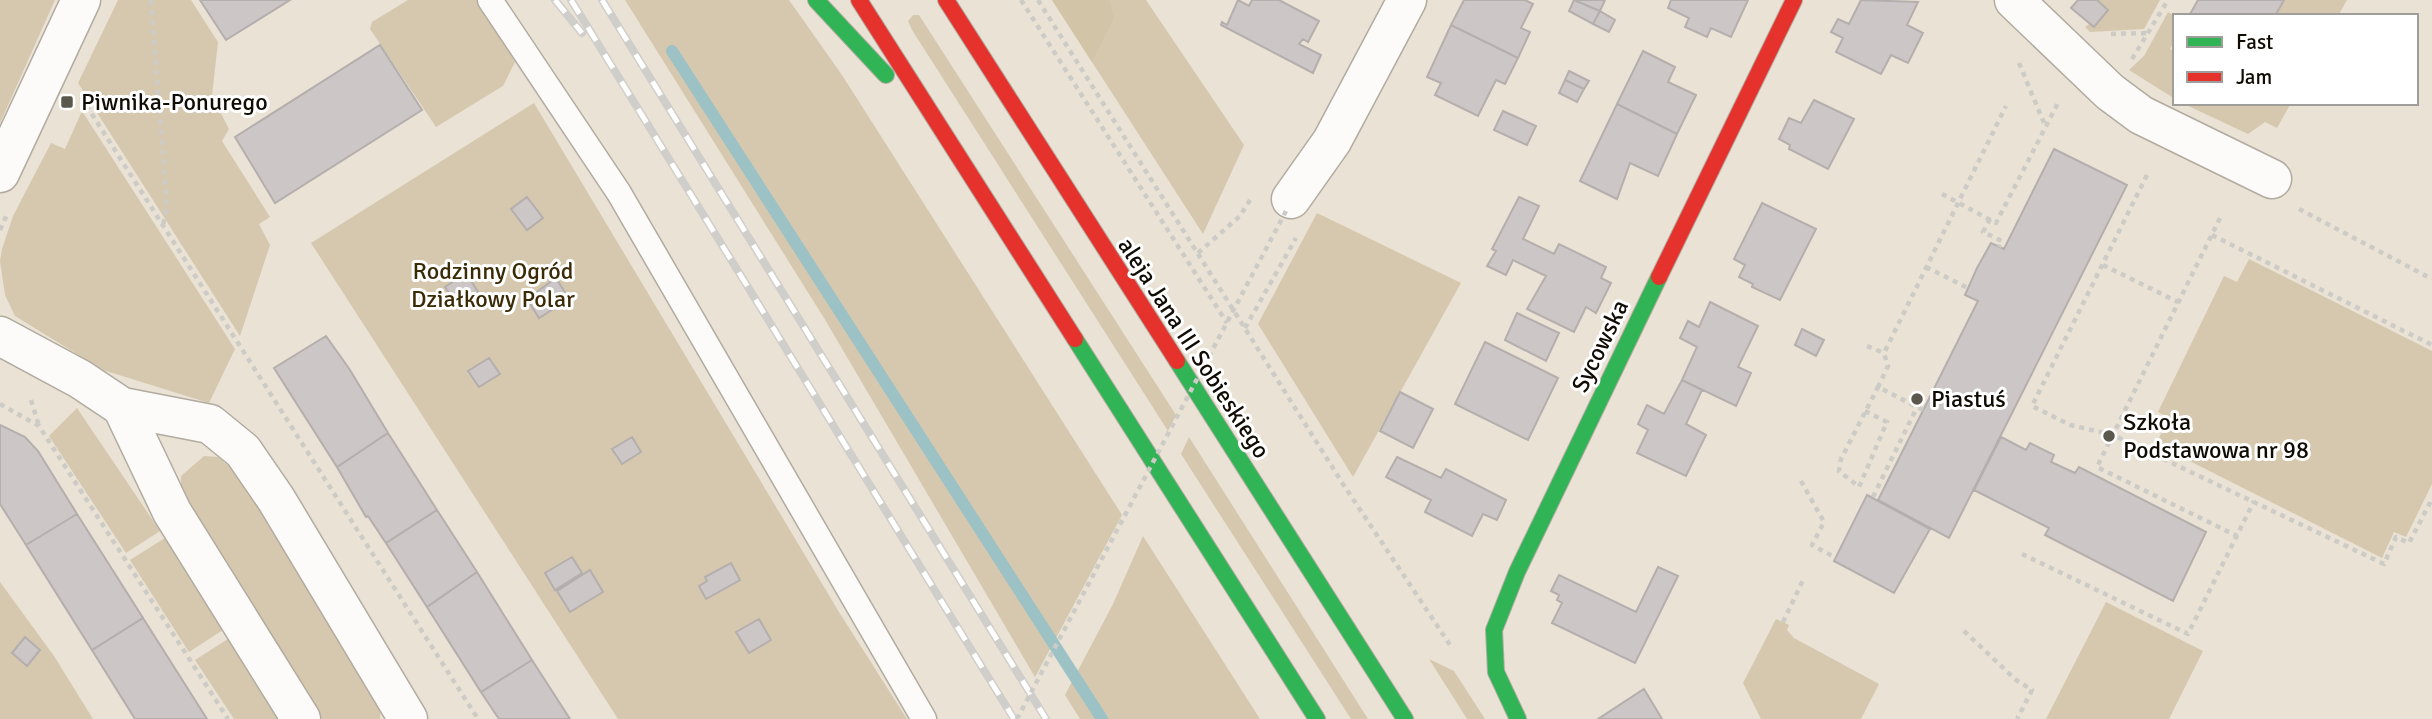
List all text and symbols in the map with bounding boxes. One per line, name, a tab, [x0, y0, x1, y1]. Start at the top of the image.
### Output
legend	[2173, 14, 2418, 105]
text: Fast	[2236, 29, 2273, 55]
text: Jam	[2236, 64, 2272, 90]
place label: Piwnika-Ponurego	[81, 87, 268, 117]
marker: Piwnika-Ponurego	[59, 94, 75, 110]
street label: aleja Jana III Sobieskiego	[1111, 232, 1277, 464]
park label: Rodzinny Ogród Działkowy Polar	[411, 256, 575, 314]
street label: Sycowska	[1565, 295, 1635, 397]
place label: Piastuś	[1931, 384, 2006, 414]
marker: Piastuś	[1909, 391, 1925, 407]
place label: Szkoła Podstawowa nr 98	[2123, 407, 2309, 465]
marker: Szkoła Podstawowa nr 98	[2101, 428, 2117, 444]

